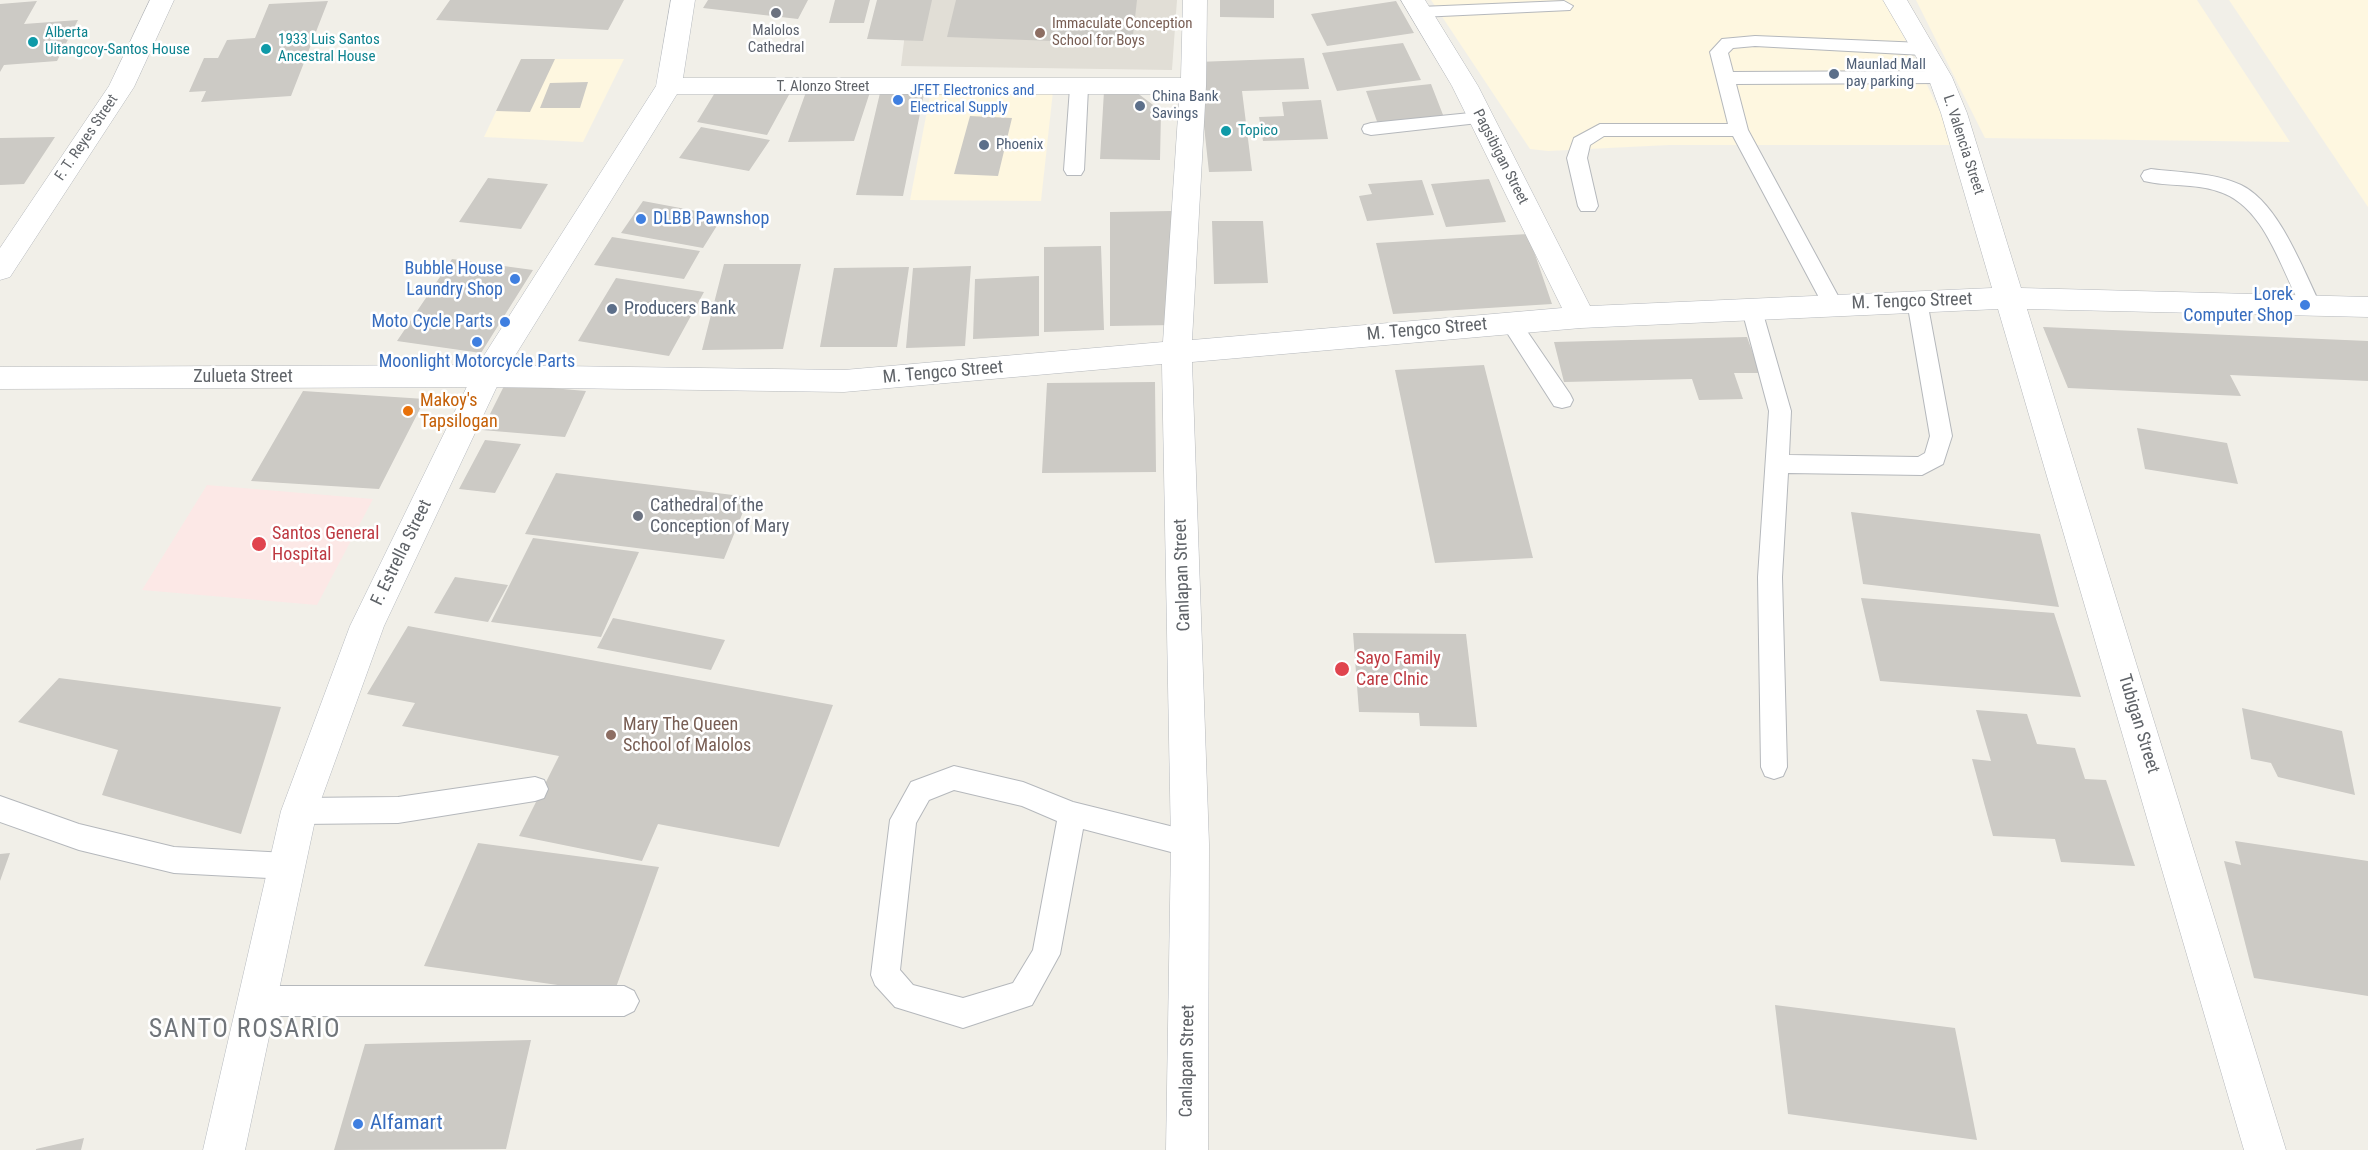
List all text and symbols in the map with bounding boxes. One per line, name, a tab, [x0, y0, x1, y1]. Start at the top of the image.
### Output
marker: Malolos Cathedral	[769, 6, 783, 20]
place label: Immaculate Conception School for Boys	[1052, 15, 1193, 50]
place label: Malolos Cathedral	[748, 22, 804, 57]
place label: Alberta Uitangcoy-Santos House	[45, 24, 190, 59]
marker: Immaculate Conception School for Boys	[1033, 26, 1047, 40]
place label: 1933 Luis Santos Ancestral House	[278, 31, 380, 66]
marker: Alberta Uitangcoy-Santos House	[26, 35, 40, 49]
marker: 1933 Luis Santos Ancestral House	[259, 42, 273, 56]
place label: Maunlad Mall pay parking	[1846, 56, 1926, 91]
marker: Maunlad Mall pay parking	[1827, 67, 1841, 81]
street label: T. Alonzo Street	[776, 78, 870, 96]
place label: JFET Electronics and Electrical Supply	[910, 82, 1034, 117]
place label: China Bank Savings	[1152, 88, 1218, 123]
street label: F. T. Reyes Street	[52, 92, 122, 184]
marker: JFET Electronics and Electrical Supply	[891, 93, 905, 107]
street label: L. Valencia Street	[1938, 93, 1988, 197]
marker: China Bank Savings	[1133, 99, 1147, 113]
street label: Pagsibigan Street	[1468, 106, 1532, 208]
place label: Topico	[1238, 122, 1278, 140]
marker: Topico	[1219, 124, 1233, 138]
place label: Phoenix	[996, 136, 1043, 154]
marker: Phoenix	[977, 138, 991, 152]
place label: DLBB Pawnshop	[653, 208, 769, 230]
marker: DLBB Pawnshop	[634, 212, 648, 226]
place label: Bubble House Laundry Shop	[404, 258, 503, 300]
marker: Bubble House Laundry Shop	[508, 272, 522, 286]
place label: Lorek Computer Shop	[2183, 284, 2293, 326]
street label: M. Tengco Street	[1851, 289, 1973, 315]
place label: Producers Bank	[624, 298, 736, 320]
marker: Lorek Computer Shop	[2298, 298, 2312, 312]
marker: Producers Bank	[605, 302, 619, 316]
place label: Moto Cycle Parts	[371, 311, 493, 333]
street label: M. Tengco Street	[1366, 314, 1488, 346]
marker: Moto Cycle Parts	[498, 315, 512, 329]
marker: Moonlight Motorcycle Parts	[470, 335, 484, 349]
place label: Moonlight Motorcycle Parts	[379, 351, 575, 373]
street label: M. Tengco Street	[882, 357, 1004, 389]
street label: Zulueta Street	[193, 366, 293, 388]
place label: Makoy's Tapsilogan	[420, 390, 498, 432]
marker: Makoy's Tapsilogan	[401, 404, 415, 418]
place label: Cathedral of the Conception of Mary	[650, 495, 789, 538]
street label: F. Estrella Street	[367, 497, 437, 609]
marker: Cathedral of the Conception of Mary	[631, 509, 645, 523]
street label: Canlapan Street	[1170, 518, 1196, 632]
place label: Santos General Hospital	[272, 523, 379, 566]
marker: Santos General Hospital	[250, 535, 268, 553]
place label: Sayo Family Care Clnic	[1356, 648, 1441, 690]
marker: Sayo Family Care Clnic	[1333, 660, 1351, 678]
street label: Tubigan Street	[2113, 672, 2163, 776]
place label: Mary The Queen School of Malolos	[623, 714, 751, 756]
marker: Mary The Queen School of Malolos	[604, 728, 618, 742]
street label: Canlapan Street	[1176, 1004, 1200, 1118]
district label: SANTO ROSARIO	[149, 1014, 341, 1046]
place label: Alfamart	[370, 1111, 443, 1137]
marker: Alfamart	[351, 1117, 365, 1131]

